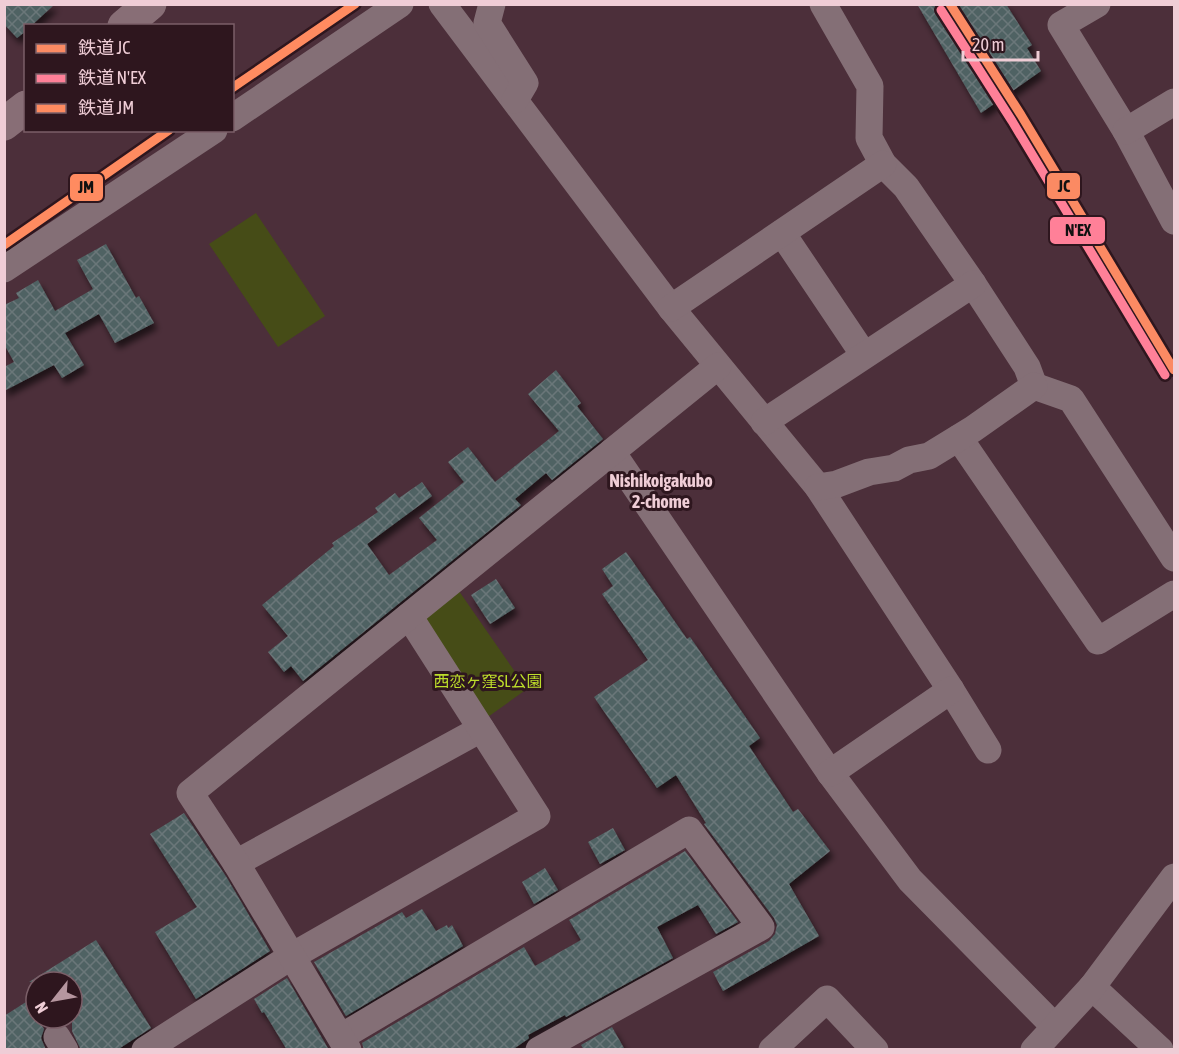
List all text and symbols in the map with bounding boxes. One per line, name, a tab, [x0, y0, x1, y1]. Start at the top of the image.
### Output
legend	[24, 24, 234, 132]
scale bar	[963, 24, 1038, 62]
text: 20 m	[972, 34, 1004, 55]
text: 鉄道 JC	[78, 37, 130, 58]
text: 鉄道 N'EX	[78, 67, 147, 88]
text: 鉄道 JM	[78, 97, 134, 118]
line badge: JC	[1046, 172, 1081, 200]
line badge: JM	[69, 173, 104, 202]
text: JC	[1057, 177, 1071, 195]
text: JM	[77, 178, 94, 196]
line badge: N'EX	[1049, 216, 1106, 245]
text: N'EX	[1065, 221, 1092, 239]
district label: Nishikoigakubo 2-chome	[609, 470, 713, 512]
park label: 西恋ヶ窪SL公園	[434, 672, 542, 690]
north arrow	[24, 970, 84, 1030]
text: N	[31, 999, 51, 1016]

